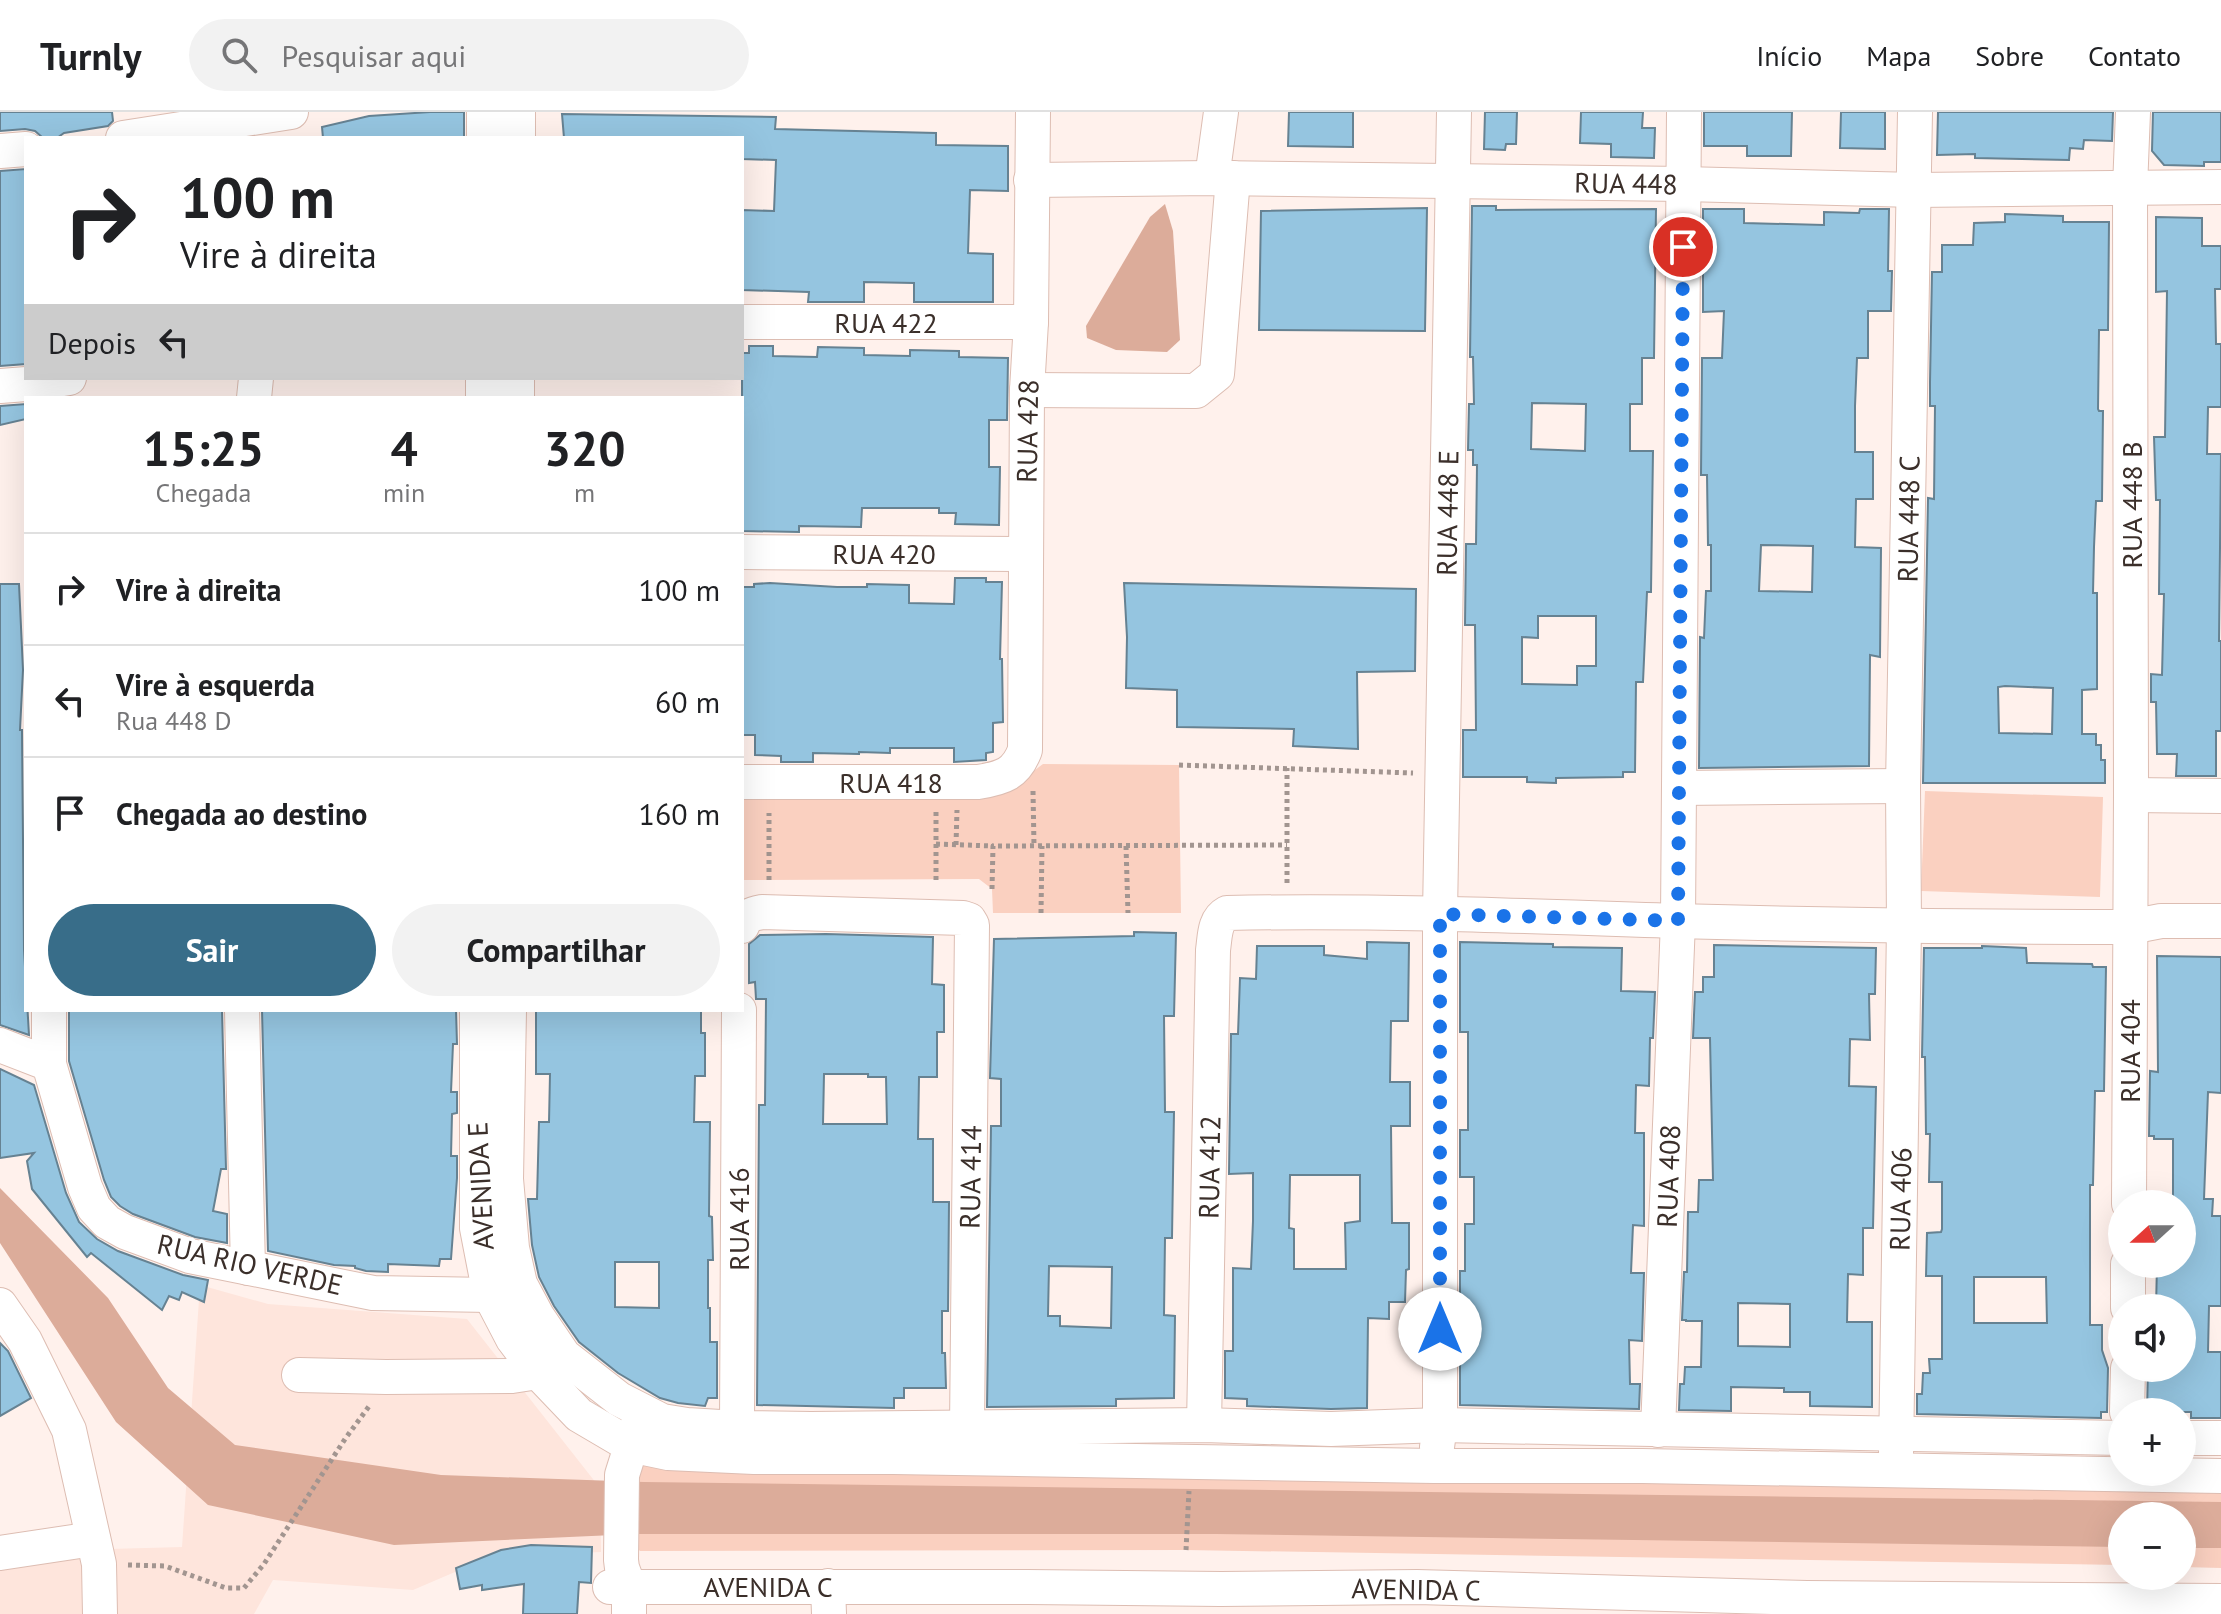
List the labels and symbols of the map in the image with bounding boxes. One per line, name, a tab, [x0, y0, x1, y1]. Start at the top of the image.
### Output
street label: RUA 448	[1574, 164, 1678, 202]
pin	[1649, 213, 1717, 281]
street label: RUA 422	[834, 304, 938, 341]
street label: RUA 428	[1008, 379, 1046, 483]
street label: RUA 448 B	[2113, 441, 2150, 569]
street label: RUA 448 E	[1427, 450, 1467, 576]
street label: RUA 448 C	[1888, 455, 1928, 583]
street label: RUA 420	[832, 535, 936, 572]
street label: RUA 418	[839, 764, 943, 801]
street label: RUA 404	[2111, 999, 2148, 1103]
street label: RUA 412	[1190, 1115, 1228, 1219]
street label: AVENIDA E	[458, 1121, 502, 1251]
street label: RUA 408	[1648, 1124, 1688, 1228]
street label: RUA 414	[951, 1125, 989, 1229]
street label: RUA 406	[1881, 1147, 1919, 1251]
street label: RUA 416	[720, 1167, 757, 1271]
north arrow	[2108, 1190, 2196, 1278]
street label: RUA RIO VERDE	[154, 1225, 346, 1303]
position arrow	[1398, 1287, 1482, 1371]
street label: AVENIDA C	[703, 1568, 833, 1605]
street label: AVENIDA C	[1351, 1569, 1481, 1609]

